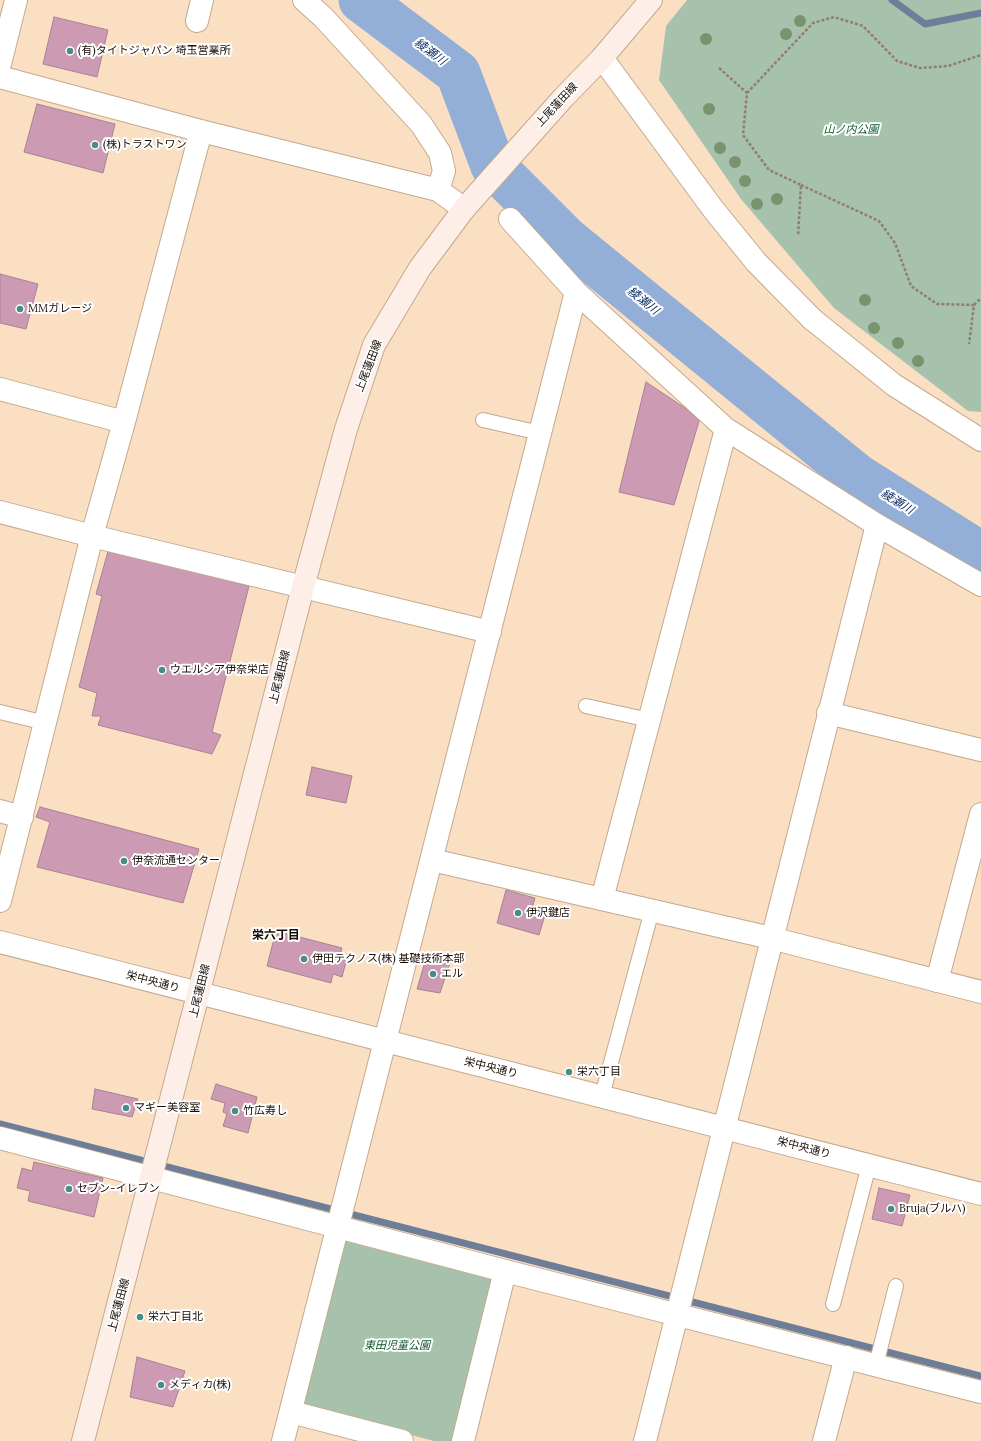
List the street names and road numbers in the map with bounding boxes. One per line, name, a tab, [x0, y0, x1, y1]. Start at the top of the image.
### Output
street label: 上尾蓮田線	[533, 80, 581, 130]
street label: 上尾蓮田線	[353, 338, 385, 394]
street label: 上尾蓮田線	[267, 649, 293, 705]
street label: 上尾蓮田線	[187, 963, 213, 1019]
street label: 栄中央通り	[125, 969, 181, 995]
street label: 栄中央通り	[463, 1055, 519, 1081]
street label: 栄中央通り	[776, 1135, 832, 1161]
street label: 上尾蓮田線	[106, 1277, 132, 1333]

